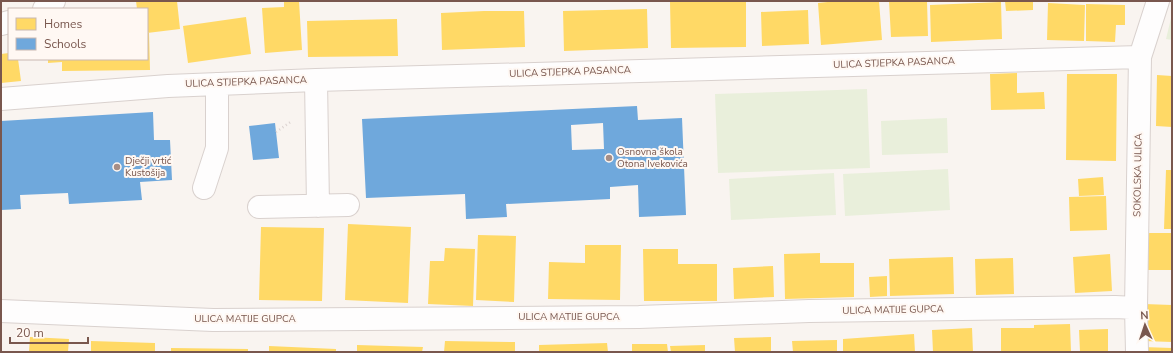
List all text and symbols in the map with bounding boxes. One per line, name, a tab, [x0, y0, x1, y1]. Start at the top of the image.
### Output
legend	[8, 8, 148, 60]
text: Homes	[44, 16, 82, 32]
text: Schools	[44, 36, 87, 52]
street label: ULICA STJEPKA PASANCA	[833, 54, 956, 72]
street label: ULICA STJEPKA PASANCA	[509, 63, 632, 81]
street label: ULICA STJEPKA PASANCA	[185, 73, 308, 91]
street label: SOKOLSKA ULICA	[1130, 132, 1146, 217]
place label: Osnovna škola Otona Ivekovića	[617, 145, 688, 171]
marker: Osnovna škola Otona Ivekovića	[604, 153, 614, 163]
place label: Dječji vrtić Kustošija	[125, 154, 172, 180]
marker: Dječji vrtić Kustošija	[112, 162, 122, 172]
street label: ULICA MATIJE GUPCA	[842, 302, 945, 318]
north arrow	[1125, 305, 1165, 345]
text: N	[1140, 308, 1149, 323]
street label: ULICA MATIJE GUPCA	[518, 310, 621, 324]
street label: ULICA MATIJE GUPCA	[194, 312, 297, 326]
scale bar	[10, 319, 88, 345]
text: 20 m	[16, 325, 44, 341]

